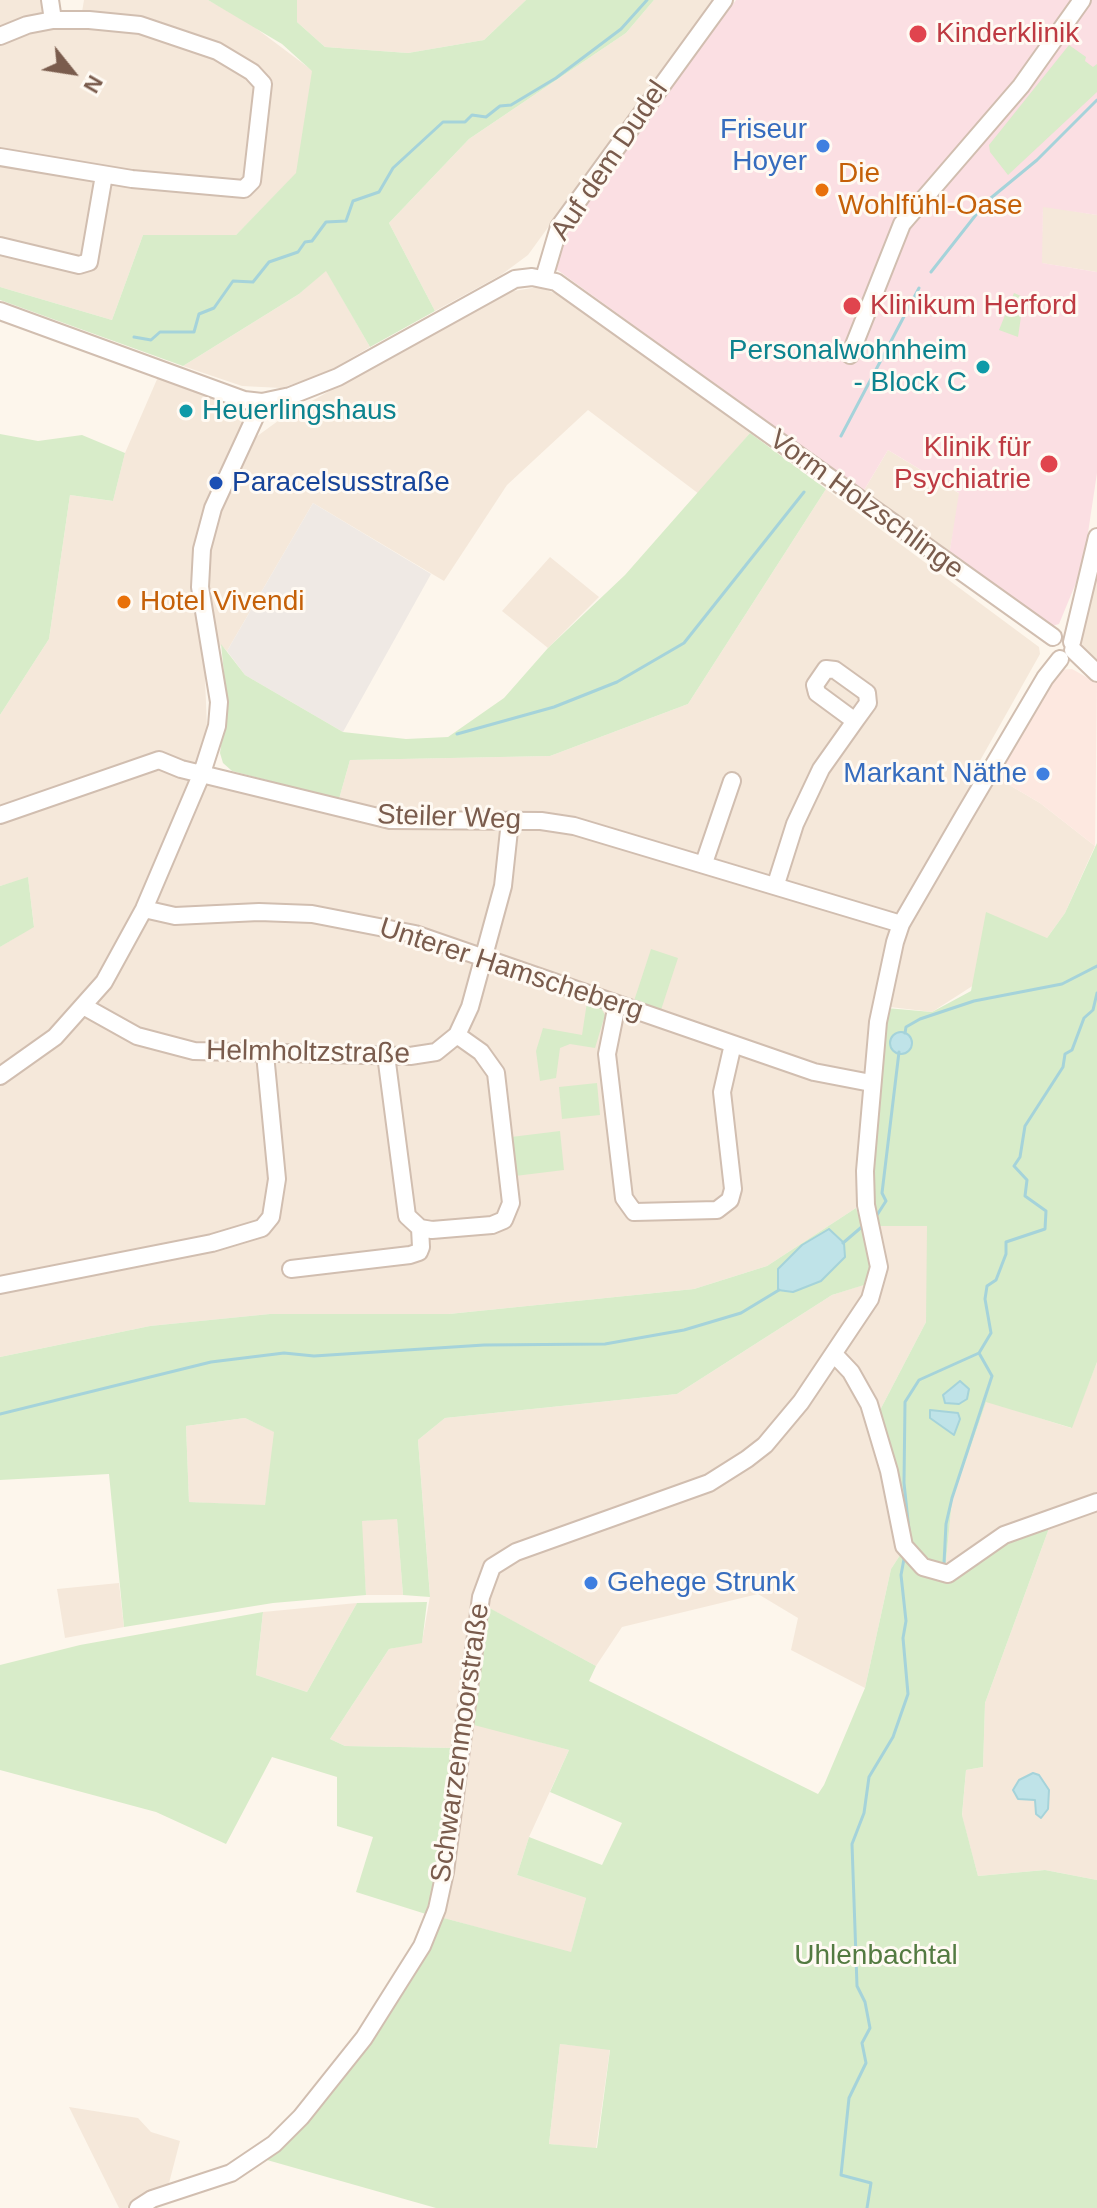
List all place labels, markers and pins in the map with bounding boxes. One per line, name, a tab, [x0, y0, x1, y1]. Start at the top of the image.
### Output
place label: Kinderklinik	[936, 17, 1079, 51]
marker: Kinderklinik	[907, 23, 929, 45]
place label: Friseur Hoyer	[720, 113, 807, 179]
marker: Friseur Hoyer	[814, 137, 832, 155]
place label: Die Wohlfühl-Oase	[838, 157, 1023, 223]
marker: Die Wohlfühl-Oase	[813, 181, 831, 199]
place label: Klinikum Herford	[870, 289, 1077, 323]
marker: Klinikum Herford	[841, 295, 863, 317]
place label: Personalwohnheim - Block C	[729, 334, 967, 400]
marker: Personalwohnheim - Block C	[974, 358, 992, 376]
place label: Heuerlingshaus	[202, 394, 397, 428]
marker: Heuerlingshaus	[177, 402, 195, 420]
place label: Klinik für Psychiatrie	[894, 431, 1031, 497]
marker: Klinik für Psychiatrie	[1038, 453, 1060, 475]
place label: Paracelsusstraße	[232, 466, 450, 500]
marker: Paracelsusstraße	[207, 474, 225, 492]
place label: Hotel Vivendi	[140, 585, 304, 619]
marker: Hotel Vivendi	[115, 593, 133, 611]
place label: Markant Näthe	[843, 757, 1027, 791]
marker: Markant Näthe	[1034, 765, 1052, 783]
place label: Gehege Strunk	[607, 1566, 795, 1600]
marker: Gehege Strunk	[582, 1574, 600, 1592]

